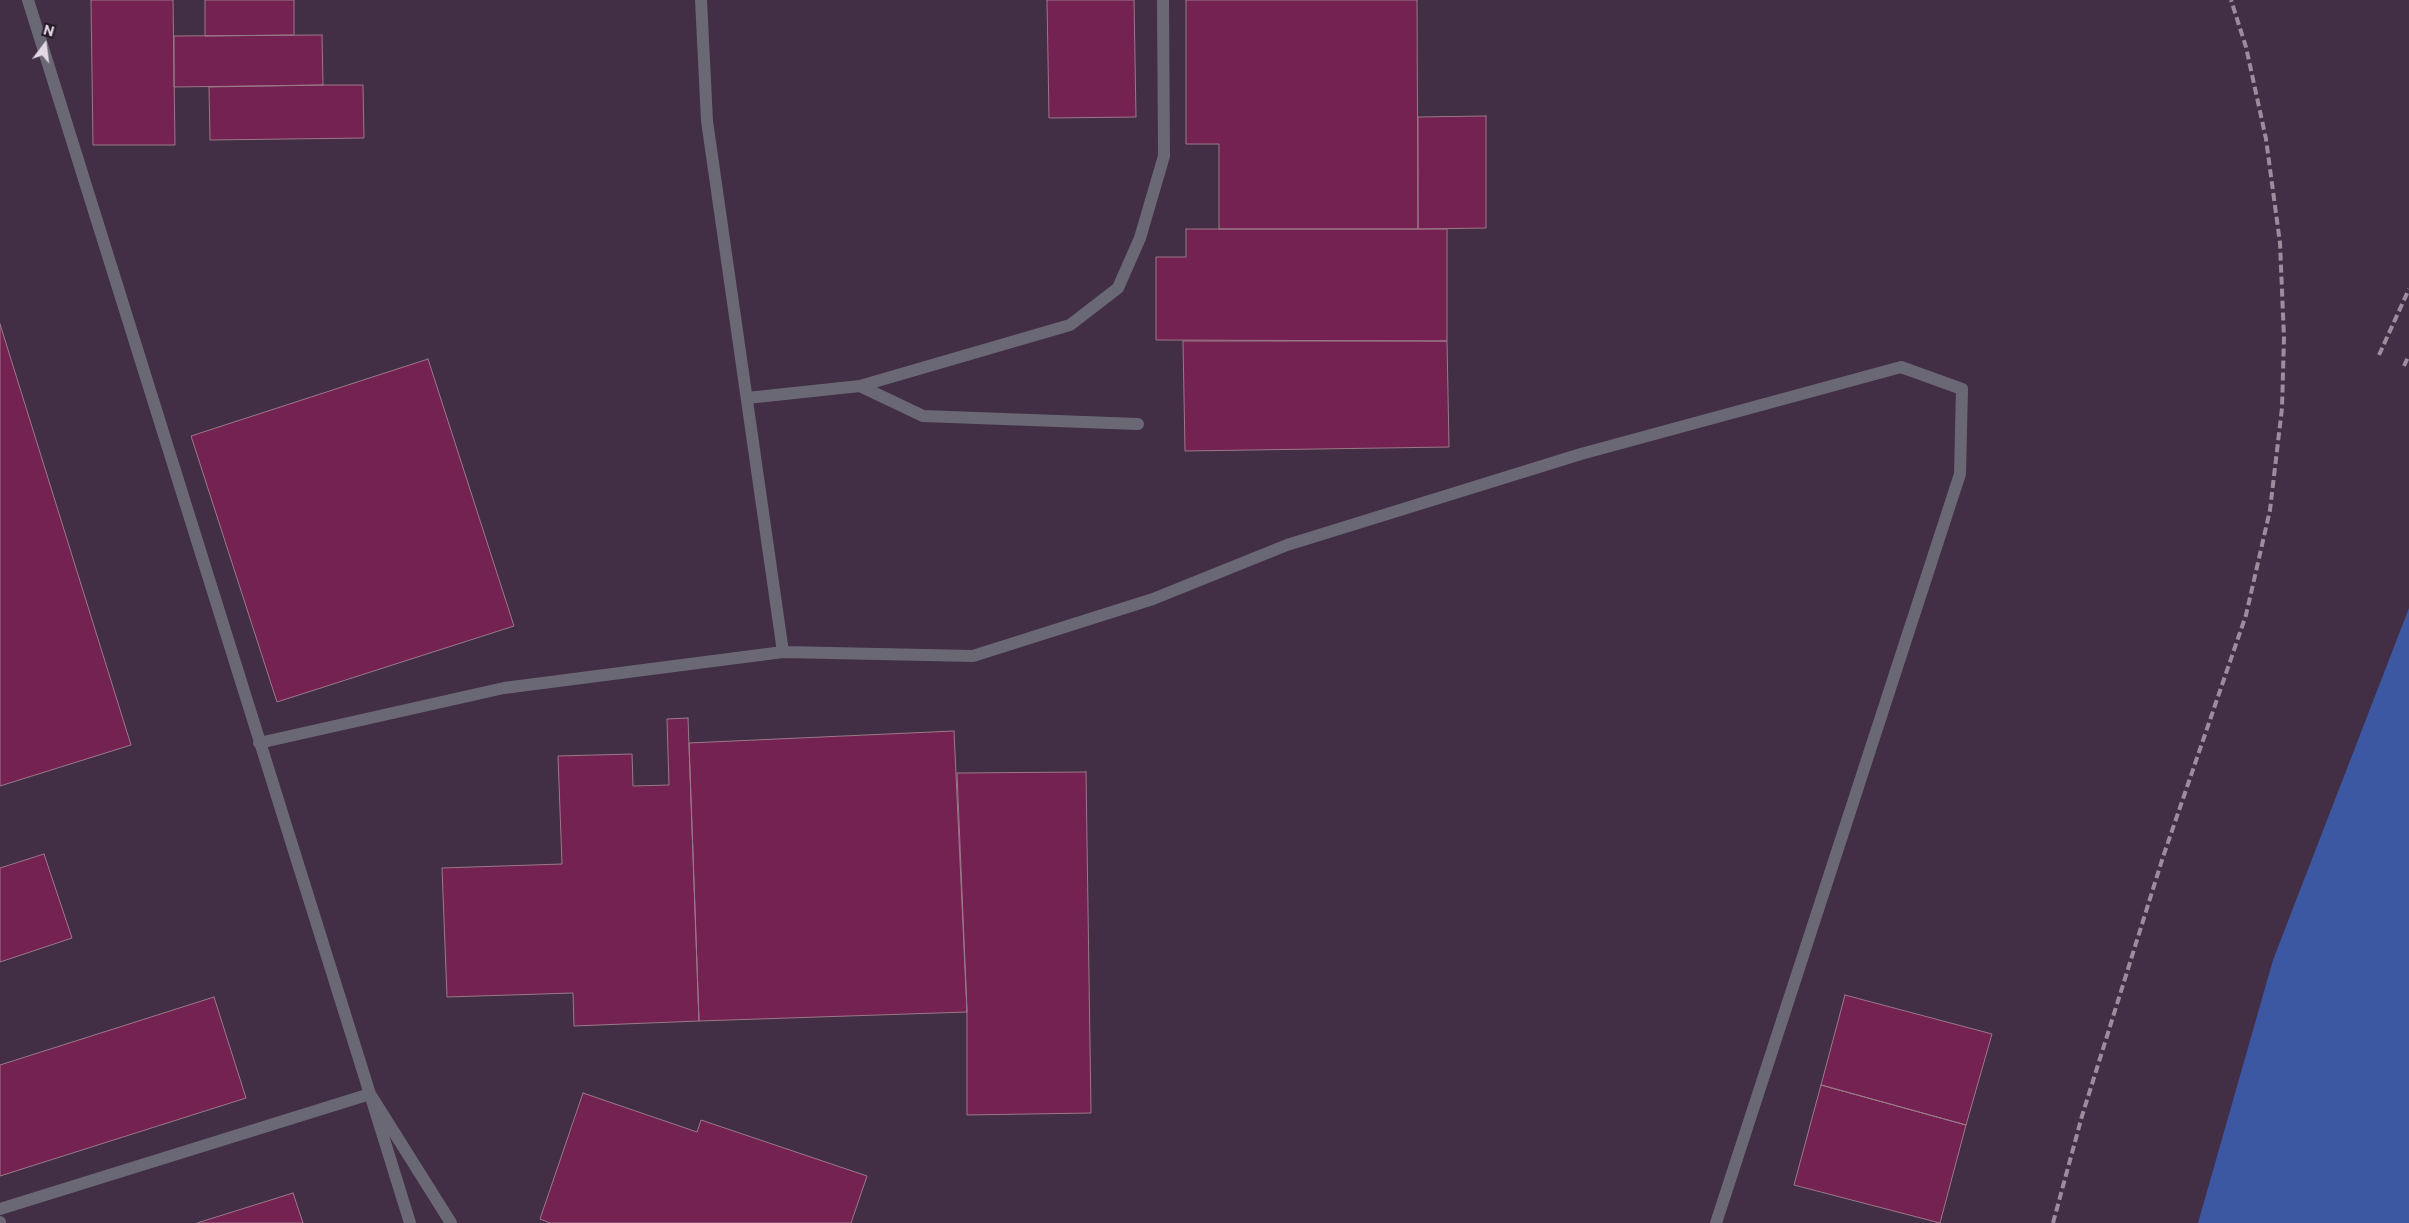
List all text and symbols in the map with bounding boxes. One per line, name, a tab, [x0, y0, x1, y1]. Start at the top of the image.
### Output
north arrow	[20, 20, 70, 70]
text: N	[42, 20, 56, 40]

